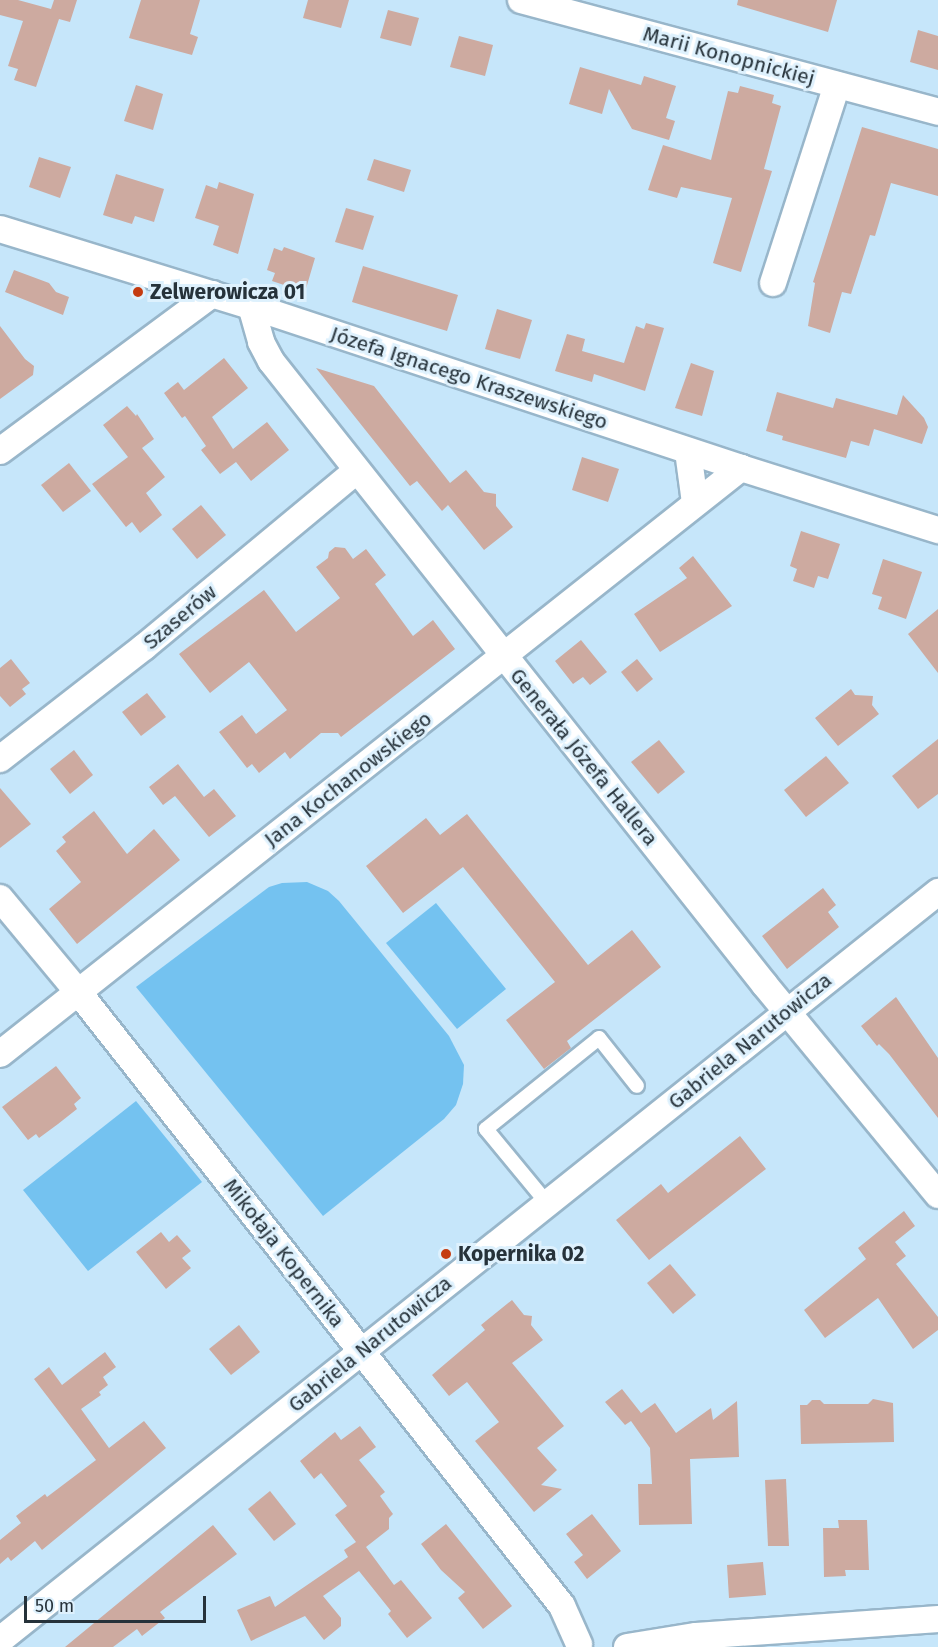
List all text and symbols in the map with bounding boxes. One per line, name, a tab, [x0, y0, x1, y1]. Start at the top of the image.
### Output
street label: Marii Konopnickiej	[640, 21, 818, 91]
place label: Zelwerowicza 01	[150, 279, 305, 305]
marker: Zelwerowicza 01	[131, 285, 145, 299]
street label: Józefa Ignacego Kraszewskiego	[327, 321, 611, 435]
street label: Szaserów	[138, 579, 222, 655]
street label: Generała Józefa Hallera	[505, 663, 663, 851]
street label: Jana Kochanowskiego	[259, 706, 437, 852]
street label: Gabriela Narutowicza	[663, 967, 837, 1115]
street label: Mikołaja Kopernika	[218, 1174, 350, 1332]
place label: Kopernika 02	[458, 1241, 584, 1267]
marker: Kopernika 02	[439, 1247, 453, 1261]
street label: Gabriela Narutowicza	[283, 1270, 457, 1418]
scale bar	[27, 1584, 208, 1622]
text: 50 m	[35, 1595, 74, 1617]

